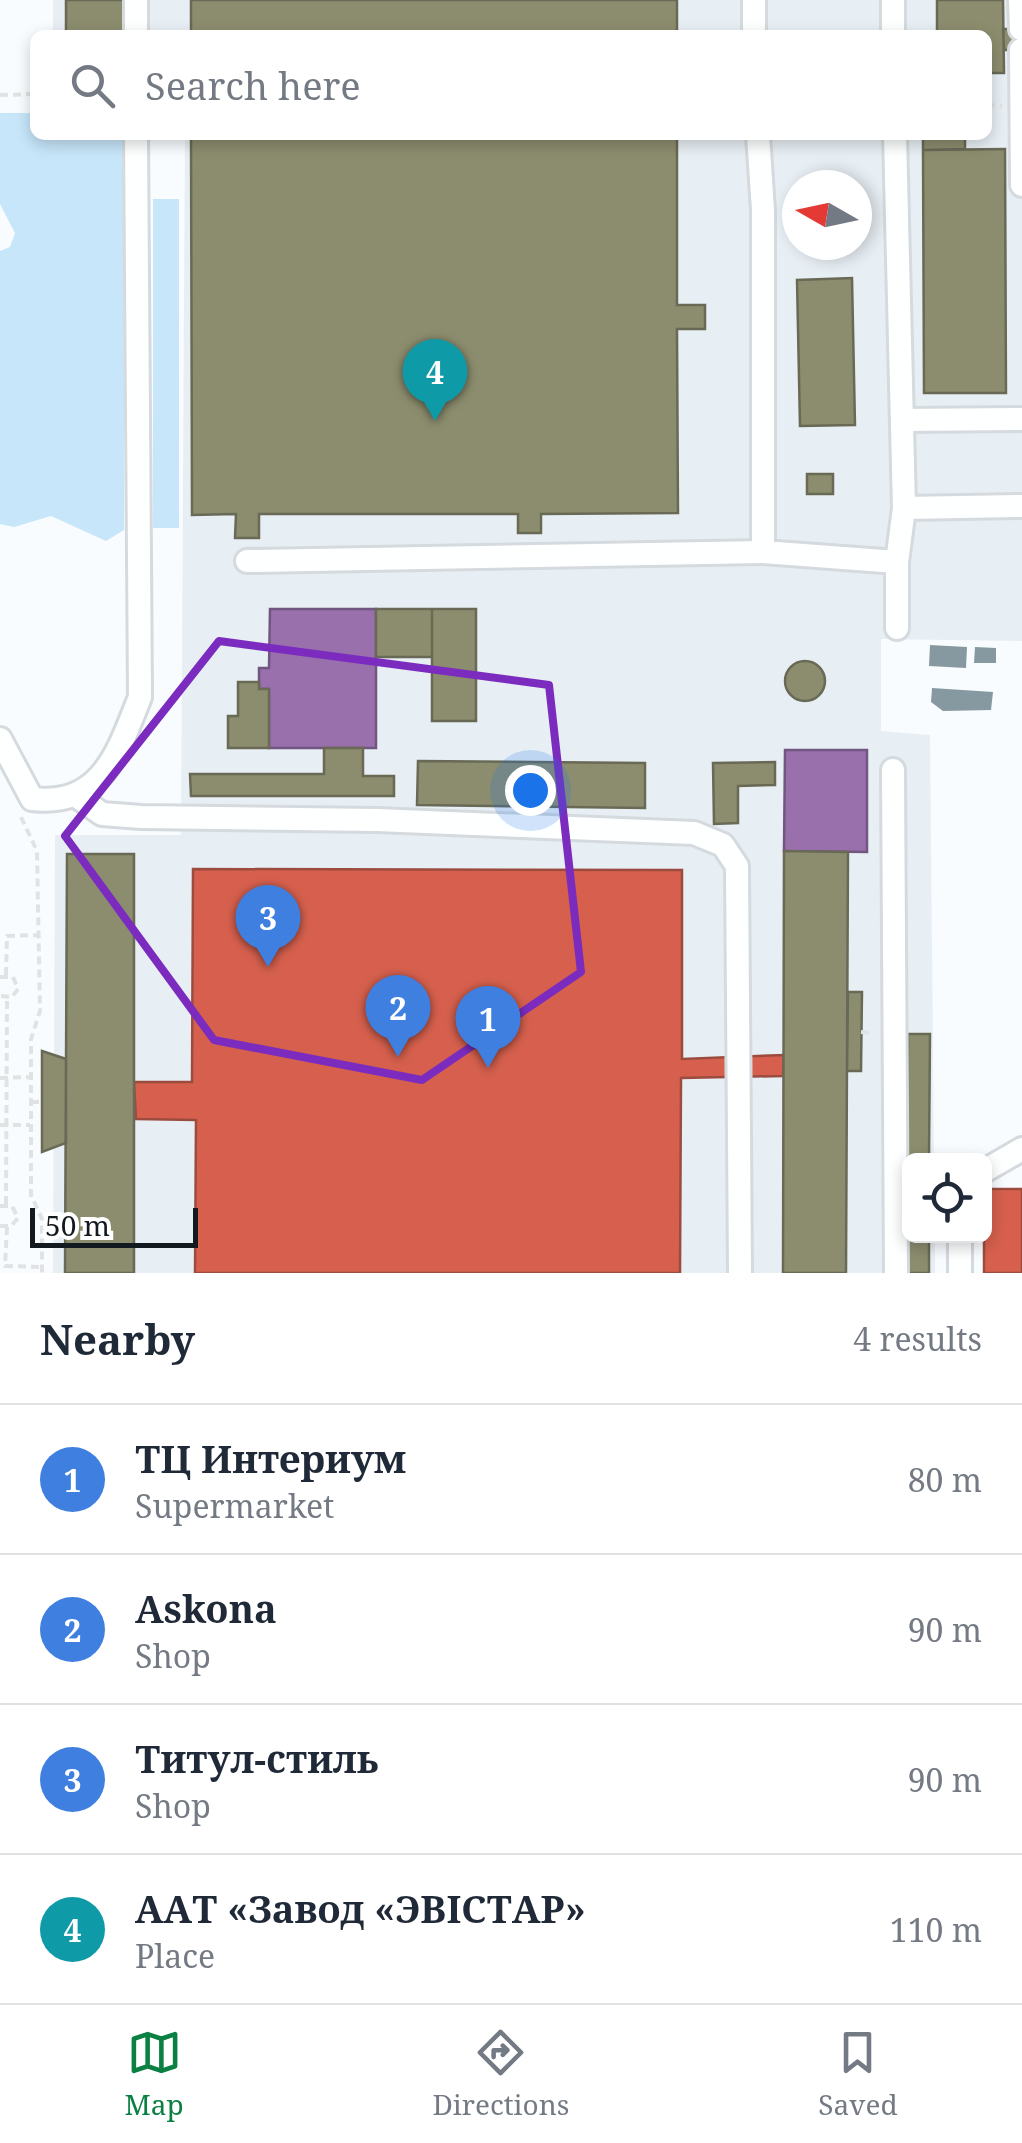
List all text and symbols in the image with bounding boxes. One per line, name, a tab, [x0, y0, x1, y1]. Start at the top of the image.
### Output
search box	[30, 30, 992, 140]
icon: search	[65, 58, 120, 113]
text: Search here	[145, 59, 361, 111]
north arrow	[782, 170, 872, 260]
pin: 4	[402, 338, 468, 421]
your location	[505, 765, 556, 816]
pin: 3	[236, 884, 300, 967]
pin: 2	[366, 974, 430, 1057]
pin: 1	[456, 986, 520, 1068]
map controls	[902, 1153, 992, 1243]
button: locate	[902, 1153, 992, 1243]
scale bar	[30, 1203, 198, 1248]
text: 50 m	[45, 1206, 110, 1244]
text: Nearby	[40, 1310, 195, 1367]
text: 4 results	[853, 1317, 982, 1360]
text: ТЦ Интериум	[135, 1432, 406, 1484]
text: 1	[63, 1458, 82, 1501]
text: 80 m	[908, 1458, 982, 1501]
text: Supermarket	[135, 1484, 334, 1527]
text: Askona	[135, 1582, 277, 1634]
text: 2	[63, 1608, 82, 1651]
text: 90 m	[908, 1608, 982, 1651]
text: Shop	[135, 1634, 211, 1677]
text: Титул-cтиль	[135, 1732, 378, 1784]
text: 3	[63, 1758, 82, 1801]
text: 90 m	[908, 1758, 982, 1801]
text: Shop	[135, 1784, 211, 1827]
text: ААТ «Завод «ЭВІСТАР»	[135, 1882, 586, 1934]
text: 4	[63, 1908, 82, 1951]
text: 110 m	[890, 1908, 982, 1951]
text: Place	[135, 1934, 215, 1977]
tab: Map	[124, 2025, 184, 2123]
tab: Directions	[432, 2025, 569, 2123]
tab: Saved	[818, 2025, 898, 2123]

